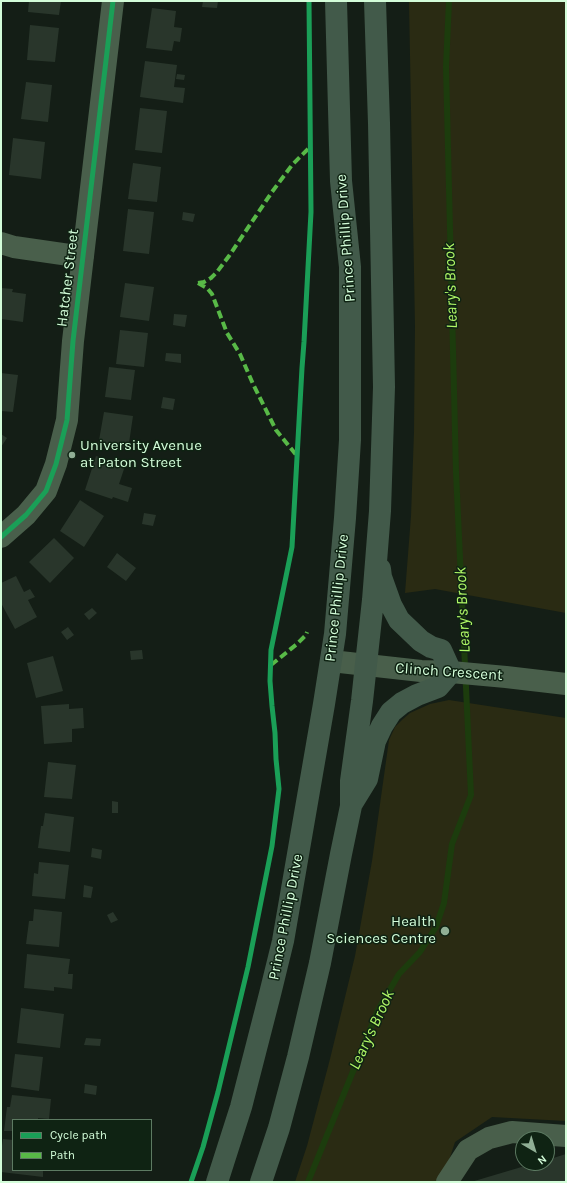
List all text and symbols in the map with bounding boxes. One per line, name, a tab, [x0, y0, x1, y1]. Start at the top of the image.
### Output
street label: Prince Phillip Drive	[333, 173, 359, 303]
street label: Hatcher Street	[53, 228, 83, 328]
water label: Leary's Brook	[440, 243, 462, 329]
place label: University Avenue at Paton Street	[80, 437, 202, 472]
marker: University Avenue at Paton Street	[67, 450, 77, 460]
street label: Prince Phillip Drive	[321, 533, 353, 663]
water label: Leary's Brook	[451, 567, 475, 653]
street label: Clinch Crescent	[395, 659, 503, 685]
street label: Prince Phillip Drive	[265, 852, 307, 982]
place label: Health Sciences Centre	[326, 913, 436, 948]
marker: Health Sciences Centre	[439, 925, 451, 937]
water label: Leary's Brook	[345, 987, 399, 1073]
legend	[12, 1119, 152, 1171]
text: Cycle path	[50, 1128, 107, 1142]
north arrow	[515, 1131, 555, 1171]
text: Path	[50, 1148, 75, 1162]
text: N	[535, 1153, 549, 1168]

